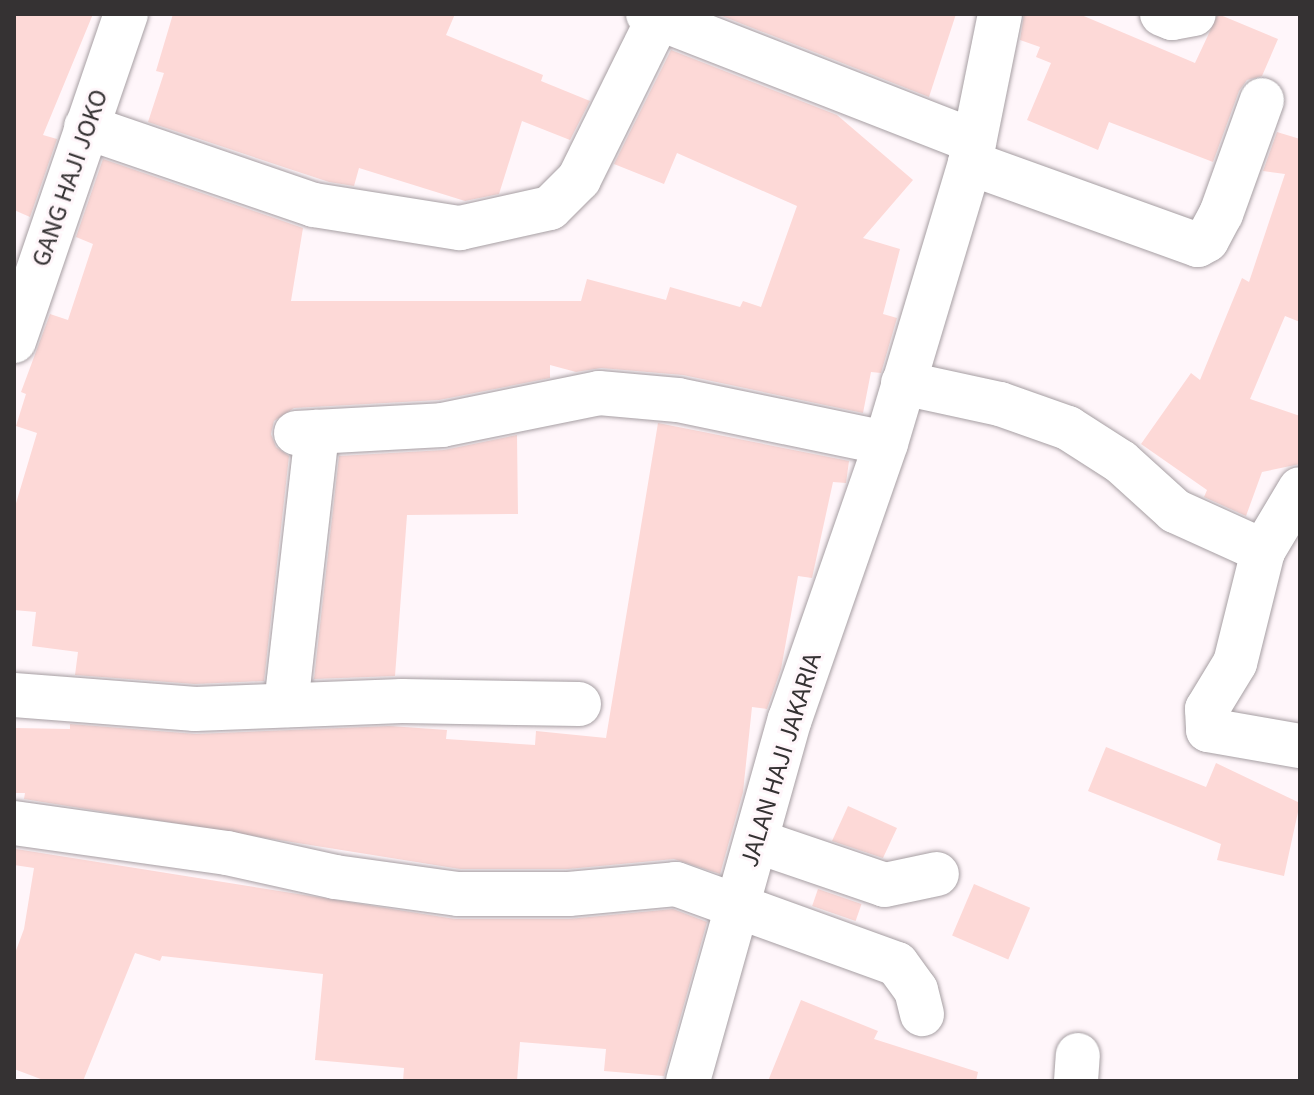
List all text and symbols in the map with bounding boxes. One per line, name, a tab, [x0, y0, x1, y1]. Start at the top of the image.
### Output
street label: GANG HAJI JOKO	[25, 85, 115, 271]
street label: JALAN HAJI JAKARIA	[734, 649, 828, 871]

